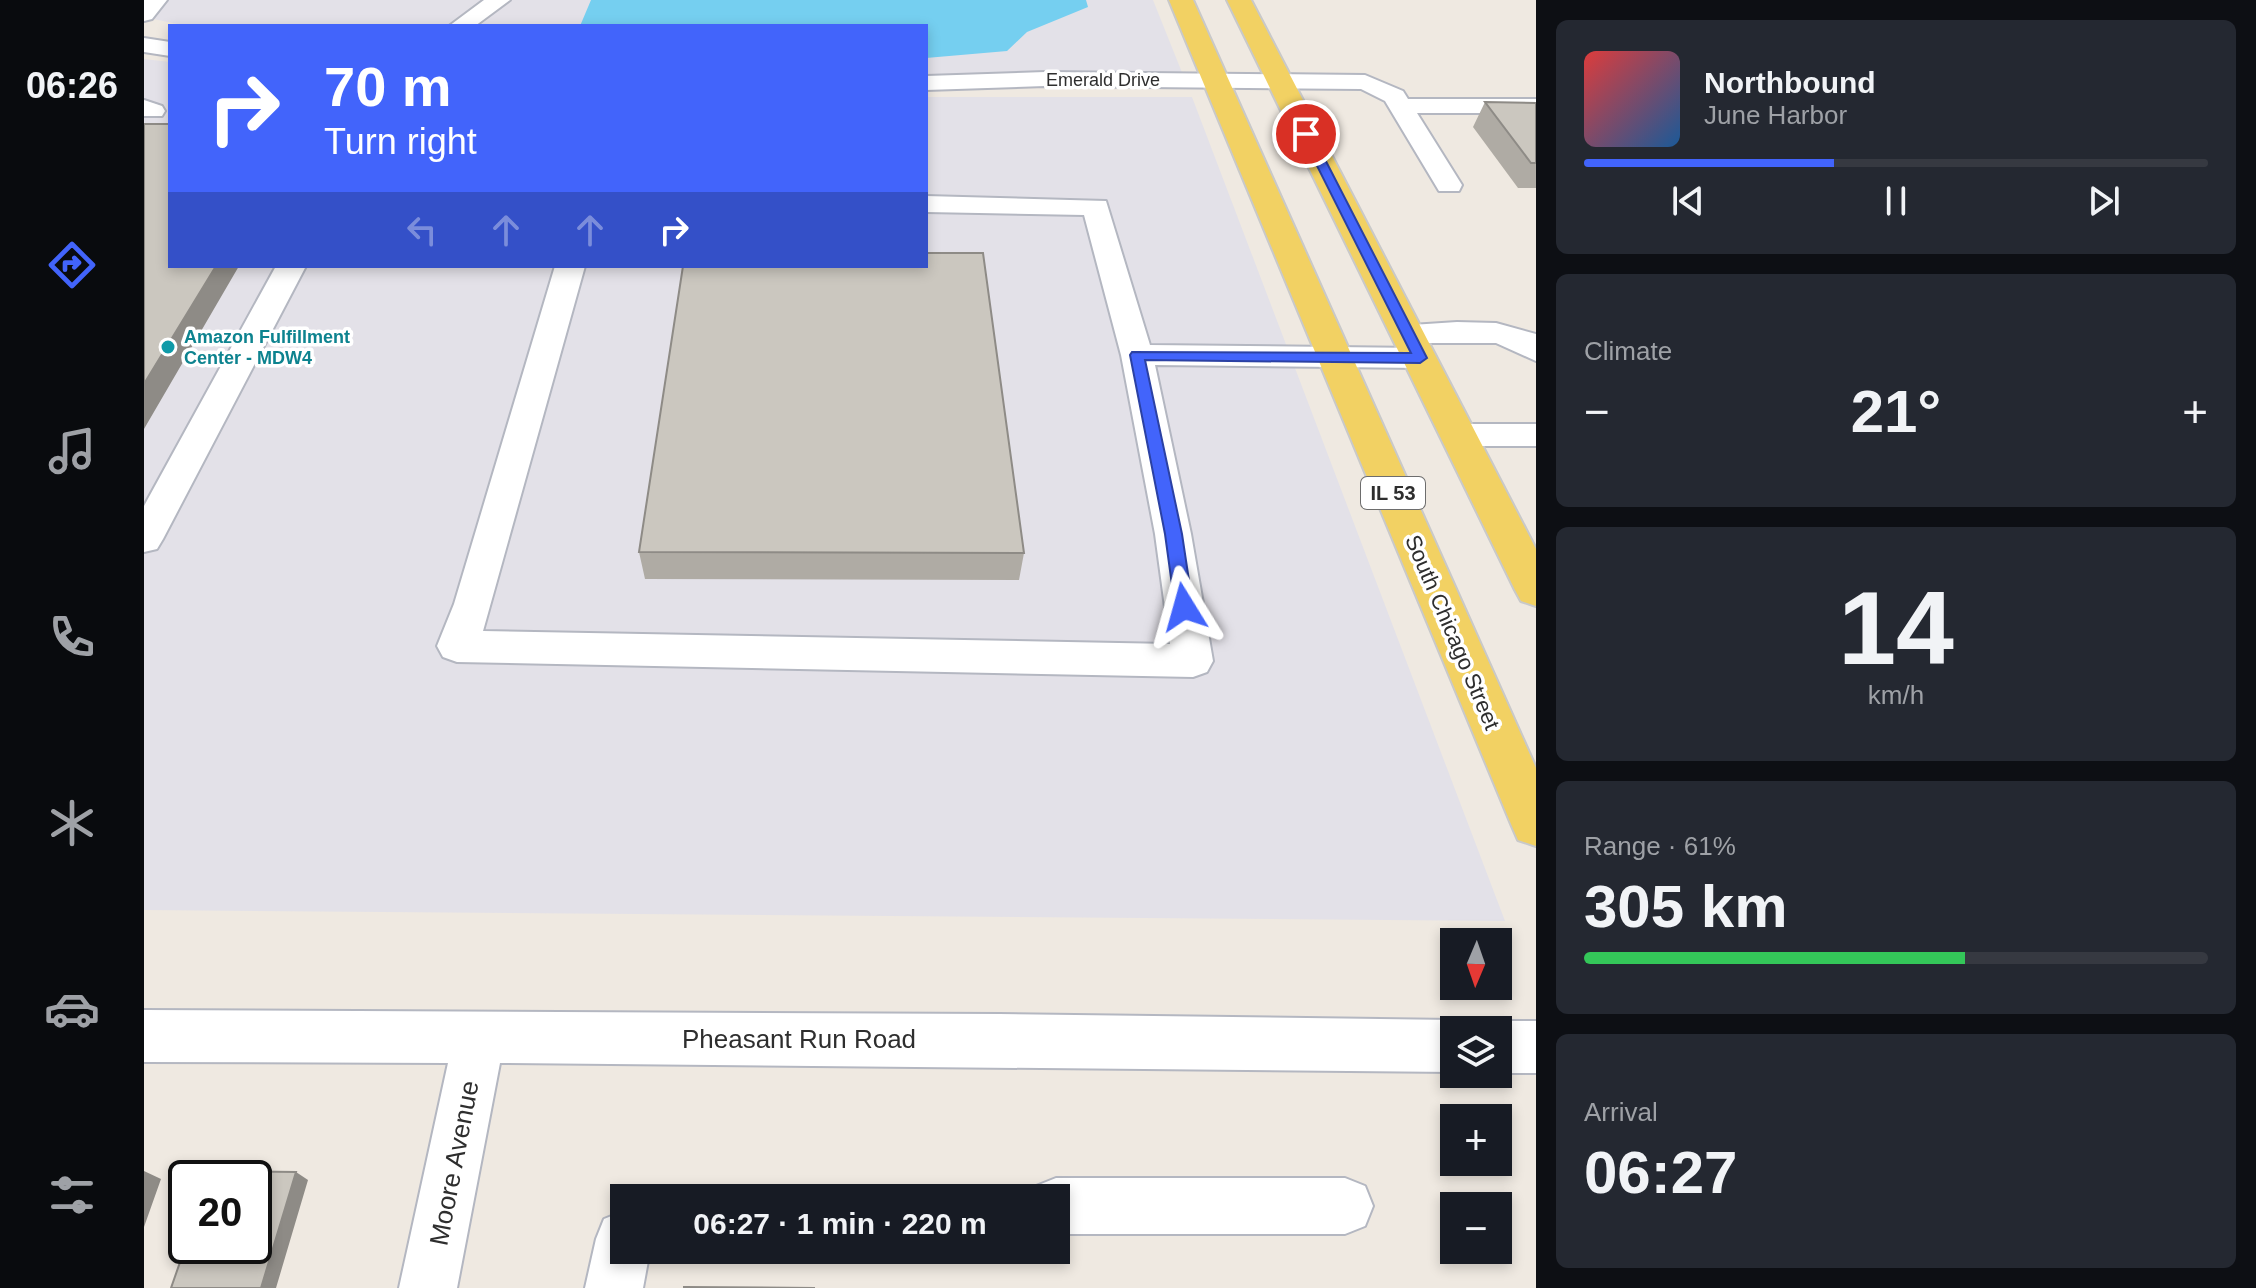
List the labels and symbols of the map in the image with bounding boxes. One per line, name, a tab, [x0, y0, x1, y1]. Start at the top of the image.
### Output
street label: Emerald Drive	[1046, 70, 1160, 90]
pin	[1272, 100, 1340, 168]
place label: Amazon Fulfillment Center - MDW4	[184, 327, 350, 368]
marker: Amazon Fulfillment Center - MDW4	[159, 338, 177, 356]
road number: IL 53	[1361, 477, 1425, 509]
street label: South Chicago Street	[1400, 531, 1505, 733]
position arrow	[1142, 565, 1226, 649]
north arrow	[1440, 928, 1512, 1000]
street label: Pheasant Run Road	[682, 1024, 916, 1054]
street label: Moore Avenue	[423, 1078, 485, 1248]
speed limit sign: 20	[168, 1160, 272, 1264]

